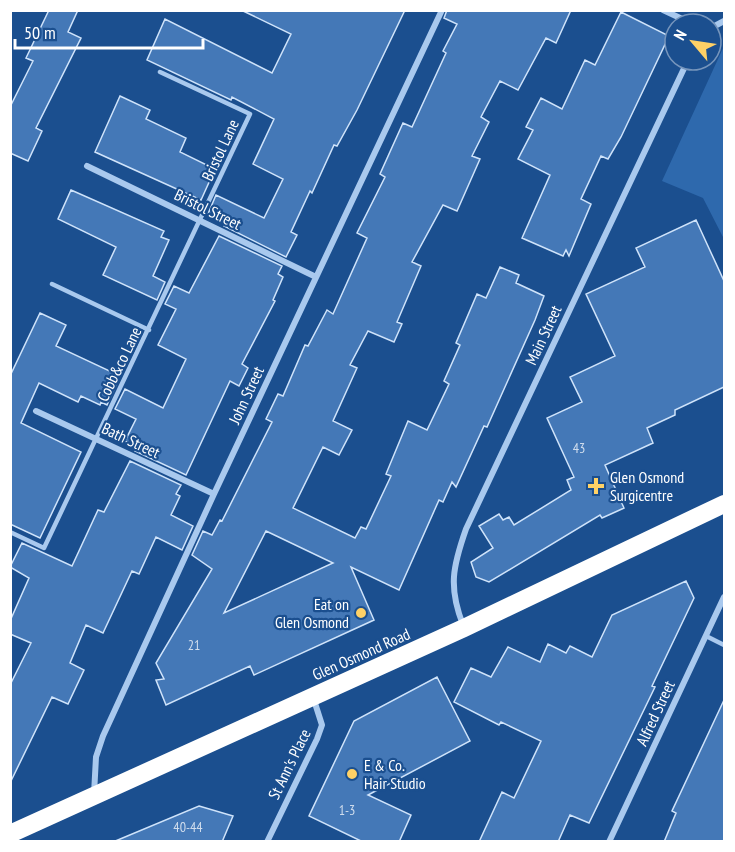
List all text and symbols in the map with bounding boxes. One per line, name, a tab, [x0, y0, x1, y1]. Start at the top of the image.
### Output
scale bar	[15, 12, 202, 50]
north arrow	[663, 12, 723, 72]
text: 50 m	[24, 21, 56, 44]
text: N	[669, 26, 691, 43]
street label: Bristol Lane	[197, 116, 243, 184]
street label: Bristol Street	[171, 184, 245, 234]
street label: Main Street	[520, 301, 566, 368]
street label: Cobb&co Lane	[92, 324, 146, 404]
street label: John Street	[224, 362, 268, 428]
street label: Bath Street	[99, 418, 164, 462]
house number: 43	[573, 439, 585, 457]
place label: Glen Osmond Surgicentre	[610, 467, 684, 505]
marker: Glen Osmond Surgicentre	[587, 477, 605, 495]
place label: Eat on Glen Osmond	[275, 594, 349, 632]
marker: Eat on Glen Osmond	[354, 606, 368, 620]
street label: Glen Osmond Road	[309, 624, 413, 684]
house number: 21	[188, 636, 200, 654]
street label: Alfred Street	[631, 677, 679, 749]
street label: St Ann's Place	[263, 725, 315, 803]
place label: E & Co. Hair Studio	[364, 755, 426, 793]
marker: E & Co. Hair Studio	[345, 767, 359, 781]
house number: 1-3	[339, 801, 355, 819]
house number: 40-44	[173, 818, 203, 836]

